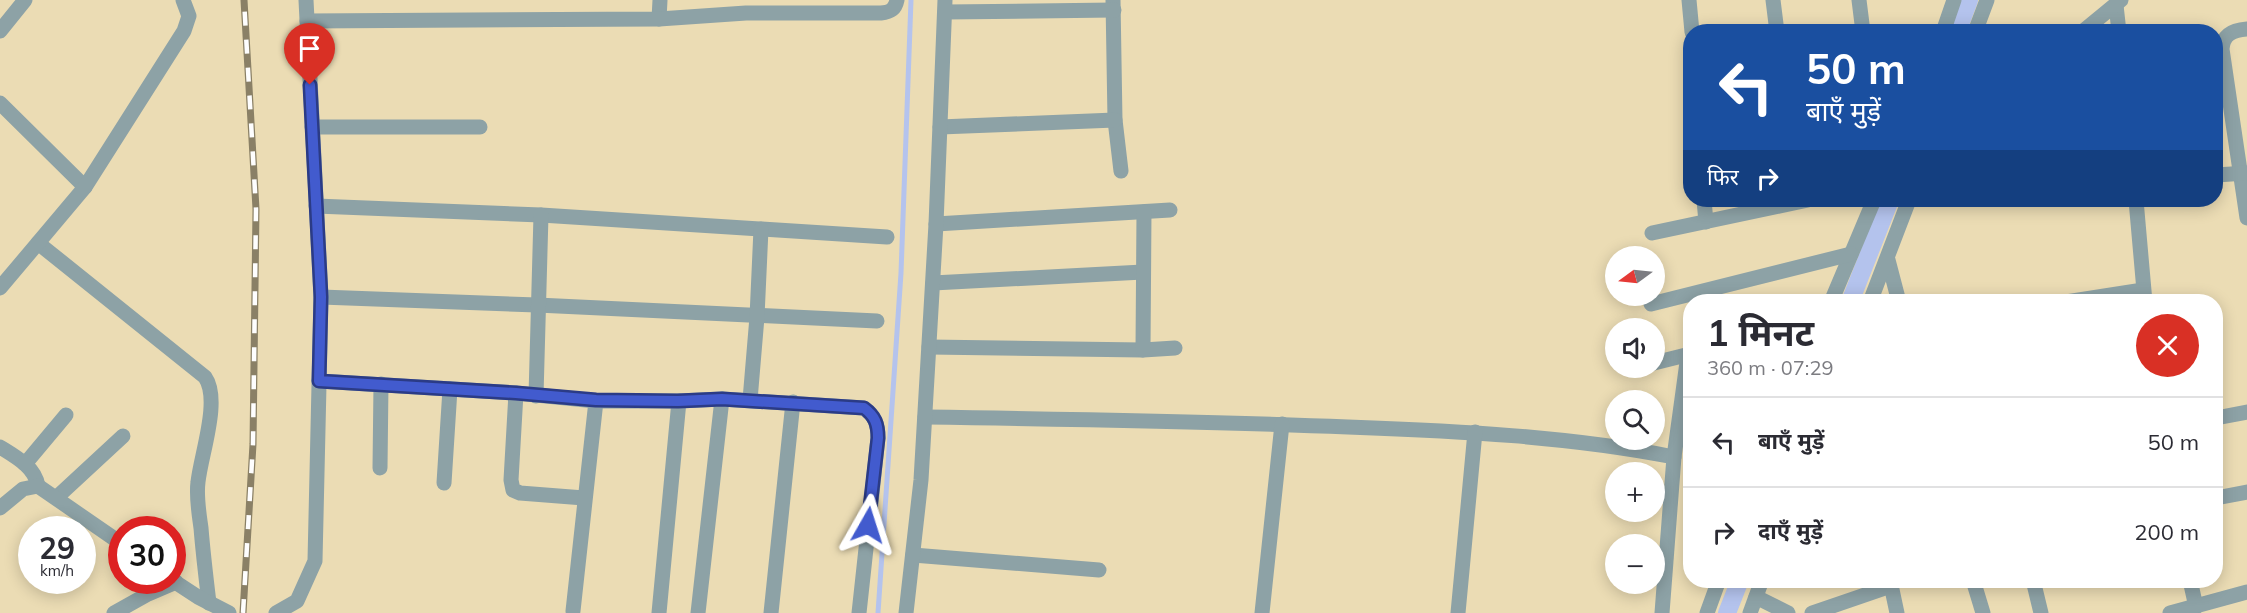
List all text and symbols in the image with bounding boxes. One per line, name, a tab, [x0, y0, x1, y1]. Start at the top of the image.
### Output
pin	[284, 23, 335, 85]
icon: arrive	[293, 32, 326, 65]
text: 50 m	[1806, 42, 1906, 95]
icon: left	[1707, 48, 1785, 126]
text: बाएँ मुड़ें	[1806, 94, 1881, 128]
icon: right	[1751, 162, 1784, 195]
text: फिर	[1707, 163, 1739, 191]
north arrow	[1605, 246, 1665, 306]
map controls	[1605, 246, 1665, 594]
text: 1 मिनट	[1707, 310, 1814, 355]
button: close	[2136, 314, 2199, 377]
button: sound	[1605, 318, 1665, 378]
text: 360 m · 07:29	[1707, 355, 1833, 380]
button: search	[1605, 390, 1665, 450]
icon: left	[1707, 426, 1740, 459]
text: बाएँ मुड़ें	[1758, 427, 1824, 455]
text: 50 m	[2148, 428, 2199, 456]
button: +	[1605, 462, 1665, 522]
position arrow	[836, 493, 900, 557]
speed limit sign: 30	[108, 516, 186, 594]
icon: right	[1707, 516, 1740, 549]
text: दाएँ मुड़ें	[1758, 517, 1823, 545]
text: 200 m	[2134, 518, 2199, 546]
text: 29	[39, 529, 75, 567]
button: −	[1605, 534, 1665, 594]
text: km/h	[40, 561, 74, 580]

